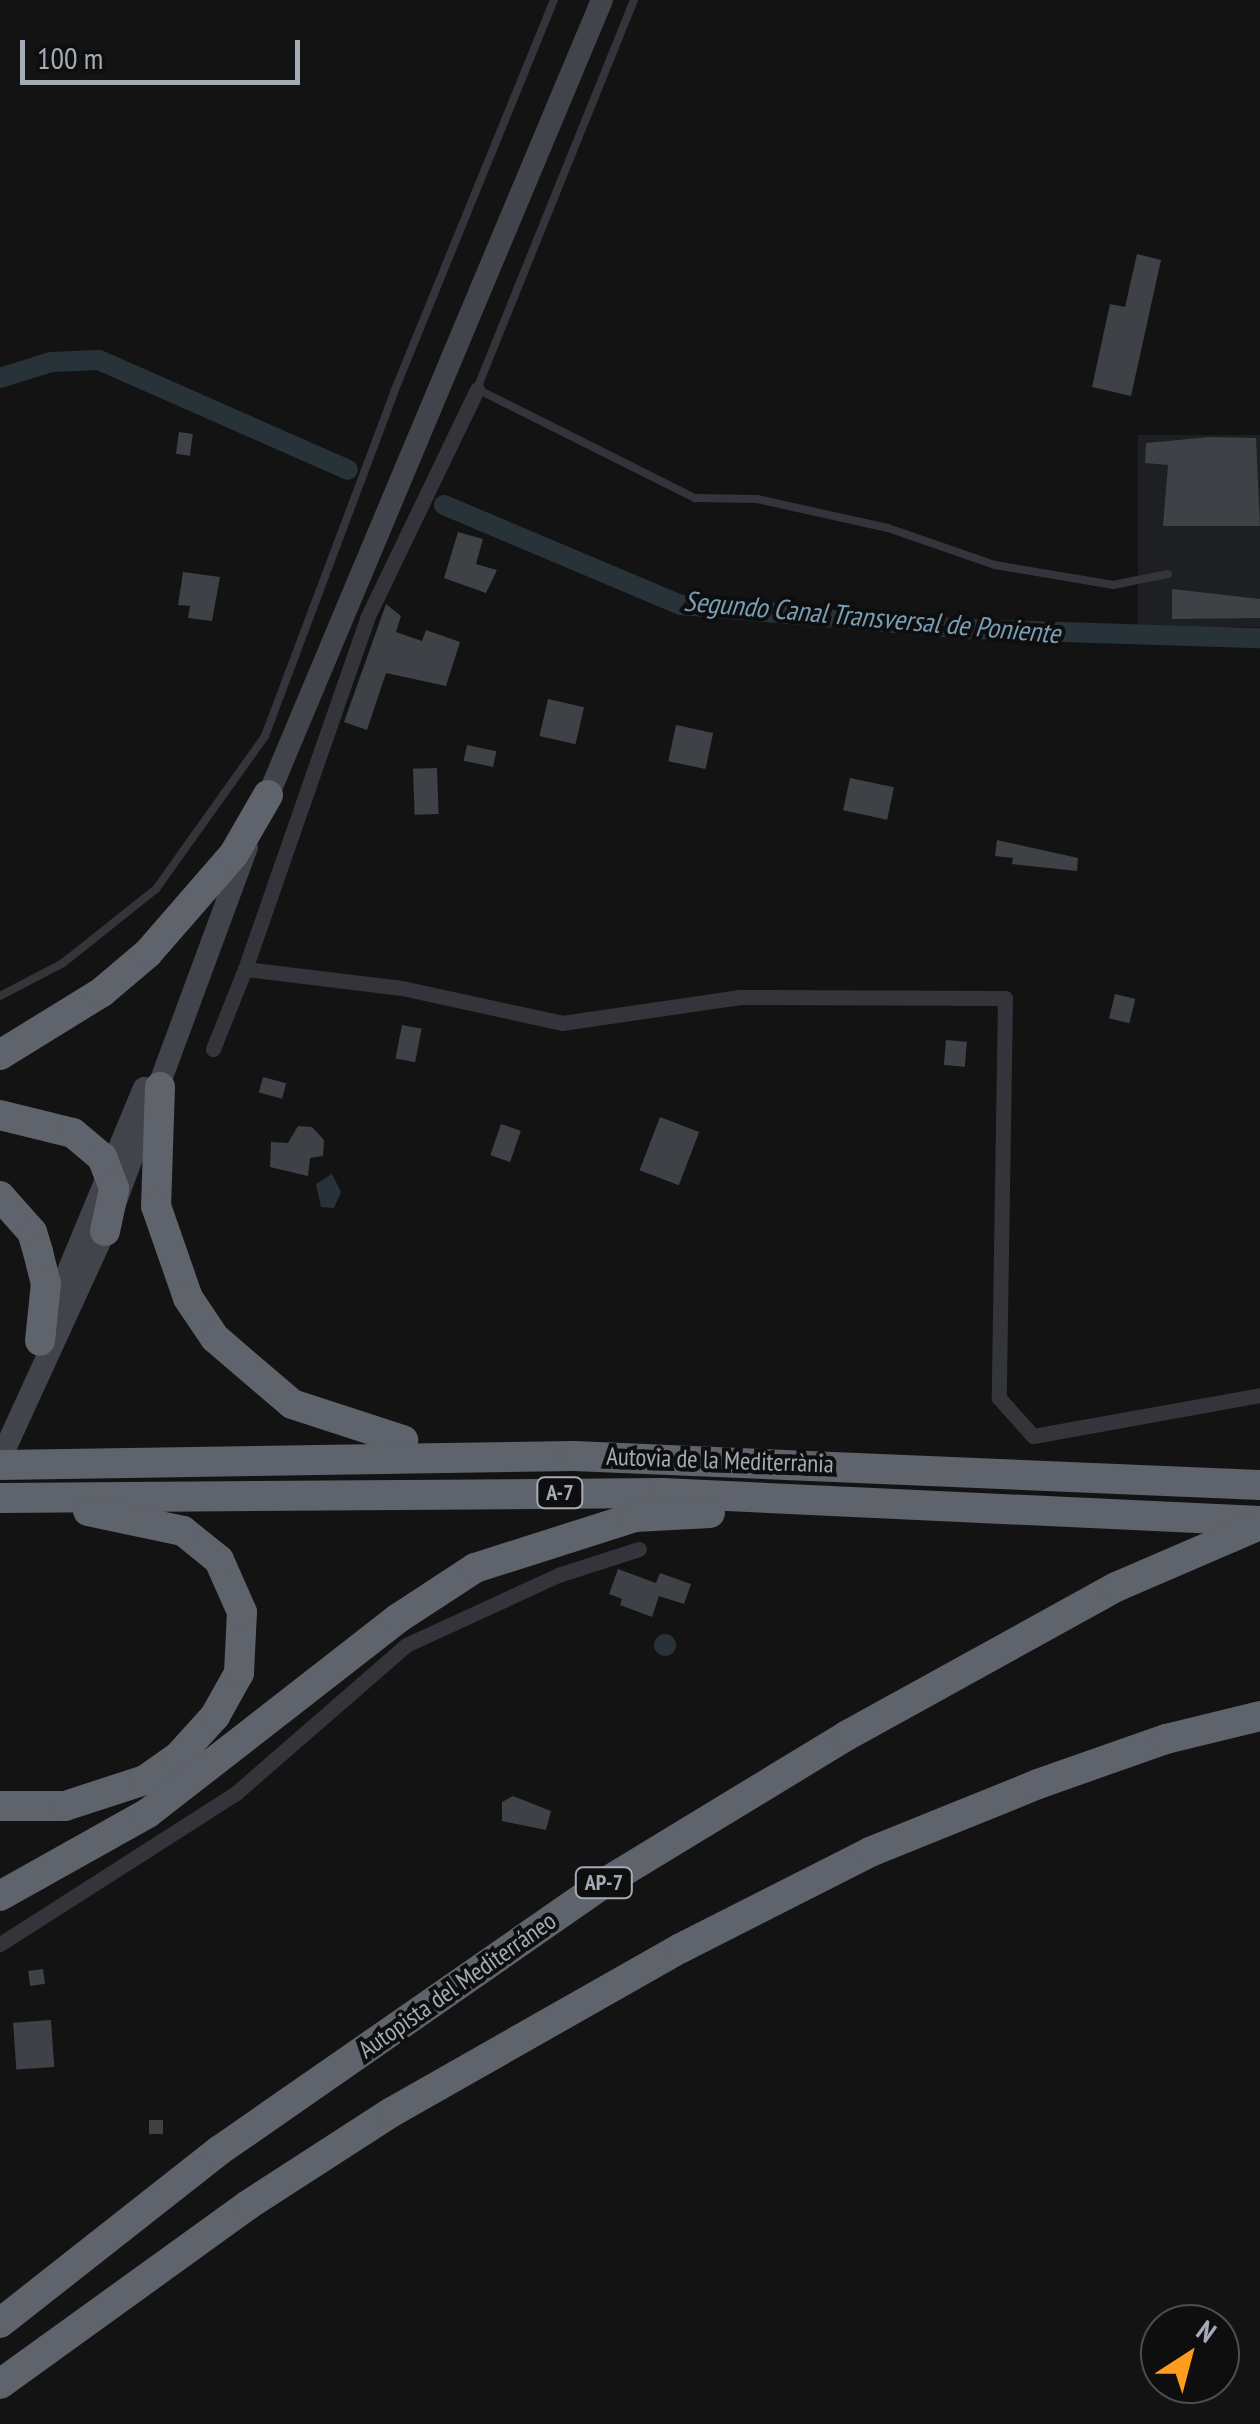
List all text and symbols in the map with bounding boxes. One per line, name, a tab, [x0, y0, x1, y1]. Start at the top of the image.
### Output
scale bar	[25, 20, 305, 82]
text: 100 m	[37, 38, 103, 77]
water label: Segundo Canal Transversal de Poniente	[682, 584, 1062, 650]
street label: Autovia de la Mediterrània	[606, 1441, 834, 1479]
road number: A-7	[535, 1476, 585, 1510]
road number: AP-7	[574, 1866, 634, 1900]
street label: Autopista del Mediterráneo	[352, 1905, 562, 2065]
north arrow	[1140, 2304, 1240, 2404]
text: N	[1190, 2312, 1224, 2350]

